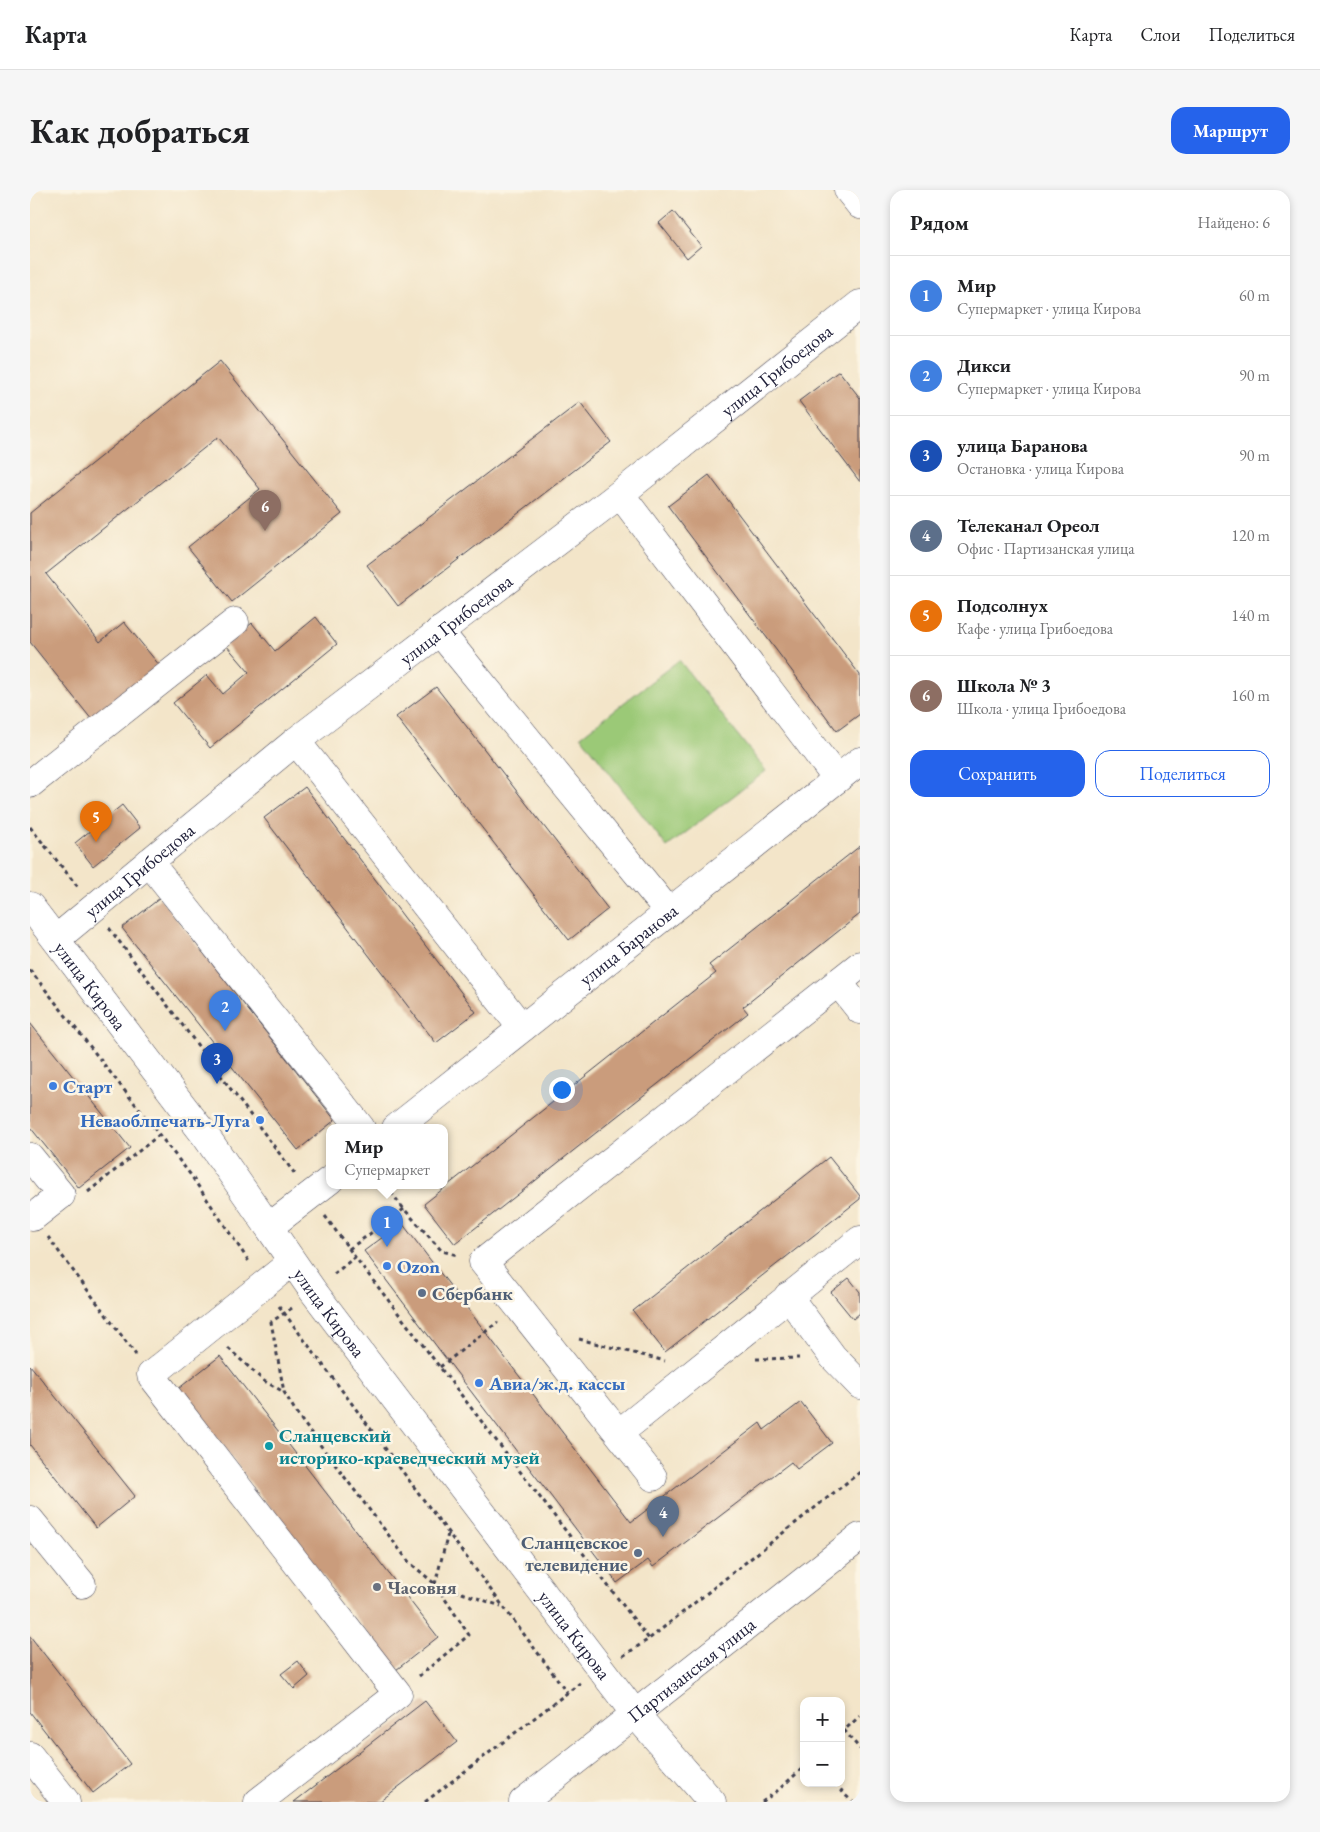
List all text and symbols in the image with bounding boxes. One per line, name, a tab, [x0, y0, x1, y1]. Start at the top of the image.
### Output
text: Карта	[25, 19, 87, 50]
text: Карта	[1070, 23, 1113, 46]
text: Слои	[1141, 23, 1180, 46]
text: Поделиться	[1208, 23, 1295, 46]
button: Маршрут	[1171, 107, 1290, 154]
text: Как добраться	[30, 108, 250, 153]
text: Рядом	[910, 209, 969, 236]
text: Найдено: 6	[1198, 212, 1270, 233]
text: Мир	[957, 273, 996, 298]
text: 1	[922, 285, 930, 306]
text: 60 m	[1239, 285, 1270, 306]
text: Супермаркет · улица Кирова	[957, 298, 1141, 319]
street label: улица Грибоедова	[715, 318, 838, 422]
text: Дикси	[957, 353, 1011, 378]
text: 2	[922, 365, 930, 386]
text: 90 m	[1239, 365, 1270, 386]
text: Супермаркет · улица Кирова	[957, 378, 1141, 399]
text: улица Баранова	[957, 433, 1088, 458]
text: 3	[922, 445, 930, 466]
text: 90 m	[1239, 445, 1270, 466]
text: Остановка · улица Кирова	[957, 458, 1124, 479]
pin: 6	[249, 490, 281, 531]
text: Телеканал Ореол	[957, 513, 1099, 538]
text: 4	[922, 525, 930, 546]
text: 120 m	[1231, 525, 1270, 546]
text: Офис · Партизанская улица	[957, 538, 1135, 559]
street label: улица Грибоедова	[394, 568, 518, 670]
text: Подсолнух	[957, 593, 1048, 618]
text: 5	[922, 605, 930, 626]
text: 140 m	[1231, 605, 1270, 626]
text: Кафе · улица Грибоедова	[957, 618, 1113, 639]
text: Школа № 3	[957, 673, 1051, 698]
text: 6	[922, 685, 930, 706]
text: 160 m	[1231, 685, 1270, 706]
text: Школа · улица Грибоедова	[957, 698, 1126, 719]
button: Сохранить	[910, 750, 1085, 797]
button: Поделиться	[1095, 750, 1270, 797]
pin: 5	[80, 801, 112, 842]
street label: улица Грибоедова	[79, 817, 200, 923]
street label: улица Баранова	[574, 897, 683, 991]
street label: улица Кирова	[49, 936, 133, 1035]
pin: 2	[209, 990, 241, 1031]
pin: 3	[201, 1043, 233, 1084]
place label: Старт	[63, 1074, 113, 1099]
your location	[549, 1077, 575, 1103]
marker: Старт	[47, 1080, 59, 1092]
place label: Неваоблпечать-Луга	[80, 1108, 251, 1133]
marker: Неваоблпечать-Луга	[254, 1114, 266, 1126]
popup	[326, 1124, 448, 1189]
text: Мир	[344, 1134, 383, 1159]
text: Супермаркет	[344, 1159, 430, 1180]
pin: 1	[371, 1206, 403, 1247]
place label: Ozon	[397, 1254, 440, 1279]
marker: Ozon	[381, 1260, 393, 1272]
street label: улица Кирова	[288, 1263, 372, 1362]
place label: Сбербанк	[432, 1281, 513, 1306]
marker: Сбербанк	[416, 1287, 428, 1299]
place label: Авиа/ж.д. кассы	[488, 1371, 626, 1396]
marker: Авиа/ж.д. кассы	[473, 1377, 485, 1389]
place label: Сланцевский историко-краеведческий музей	[279, 1423, 540, 1470]
marker: Сланцевский историко-краеведческий музей	[263, 1440, 275, 1452]
pin: 4	[647, 1496, 679, 1537]
place label: Сланцевское телевидение	[521, 1530, 628, 1577]
marker: Сланцевское телевидение	[632, 1547, 644, 1559]
place label: Часовня	[387, 1575, 457, 1600]
marker: Часовня	[371, 1581, 383, 1593]
street label: улица Кирова	[533, 1585, 617, 1685]
street label: Партизанская улица	[622, 1611, 761, 1728]
map controls	[800, 1697, 845, 1787]
button: +	[800, 1697, 845, 1742]
button: −	[800, 1742, 845, 1787]

